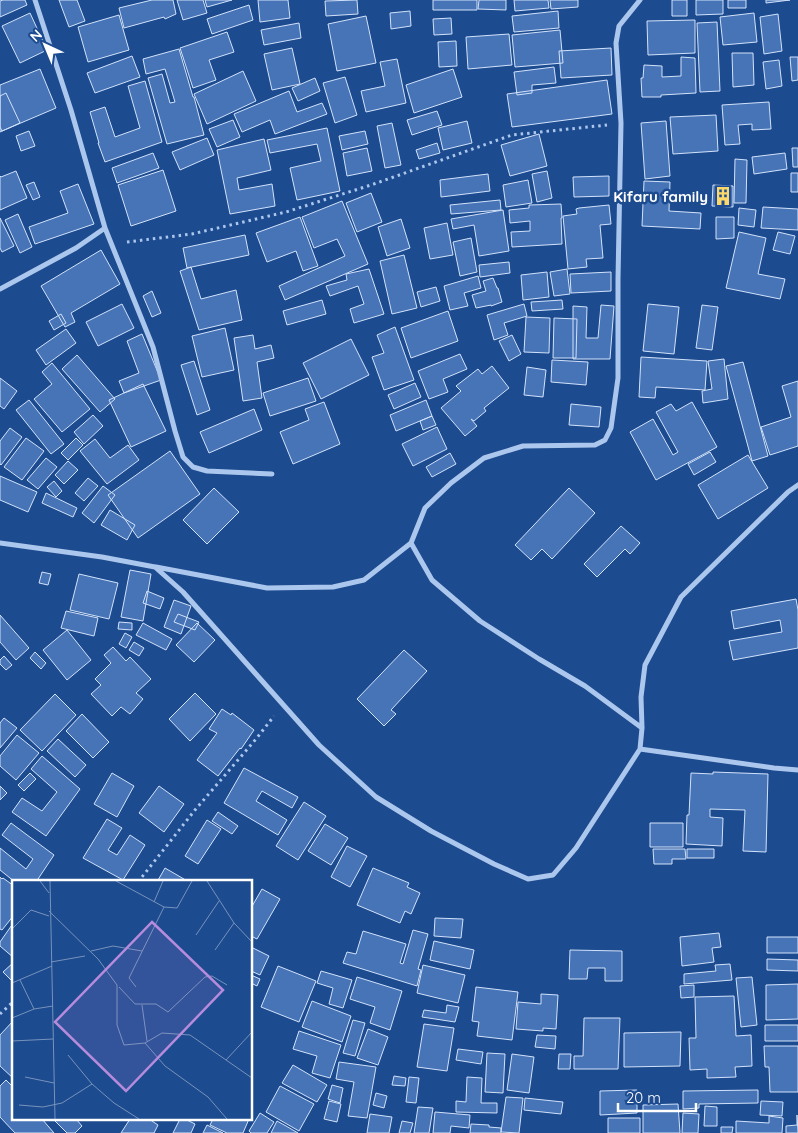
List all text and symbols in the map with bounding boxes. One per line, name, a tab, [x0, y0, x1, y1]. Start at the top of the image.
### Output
north arrow	[20, 20, 70, 70]
text: N	[26, 26, 46, 46]
building icon: Kifaru family	[712, 185, 734, 207]
place label: Kifaru family	[613, 187, 708, 206]
inset map	[12, 880, 252, 1120]
scale bar	[618, 1080, 696, 1112]
text: 20 m	[626, 1088, 661, 1107]

